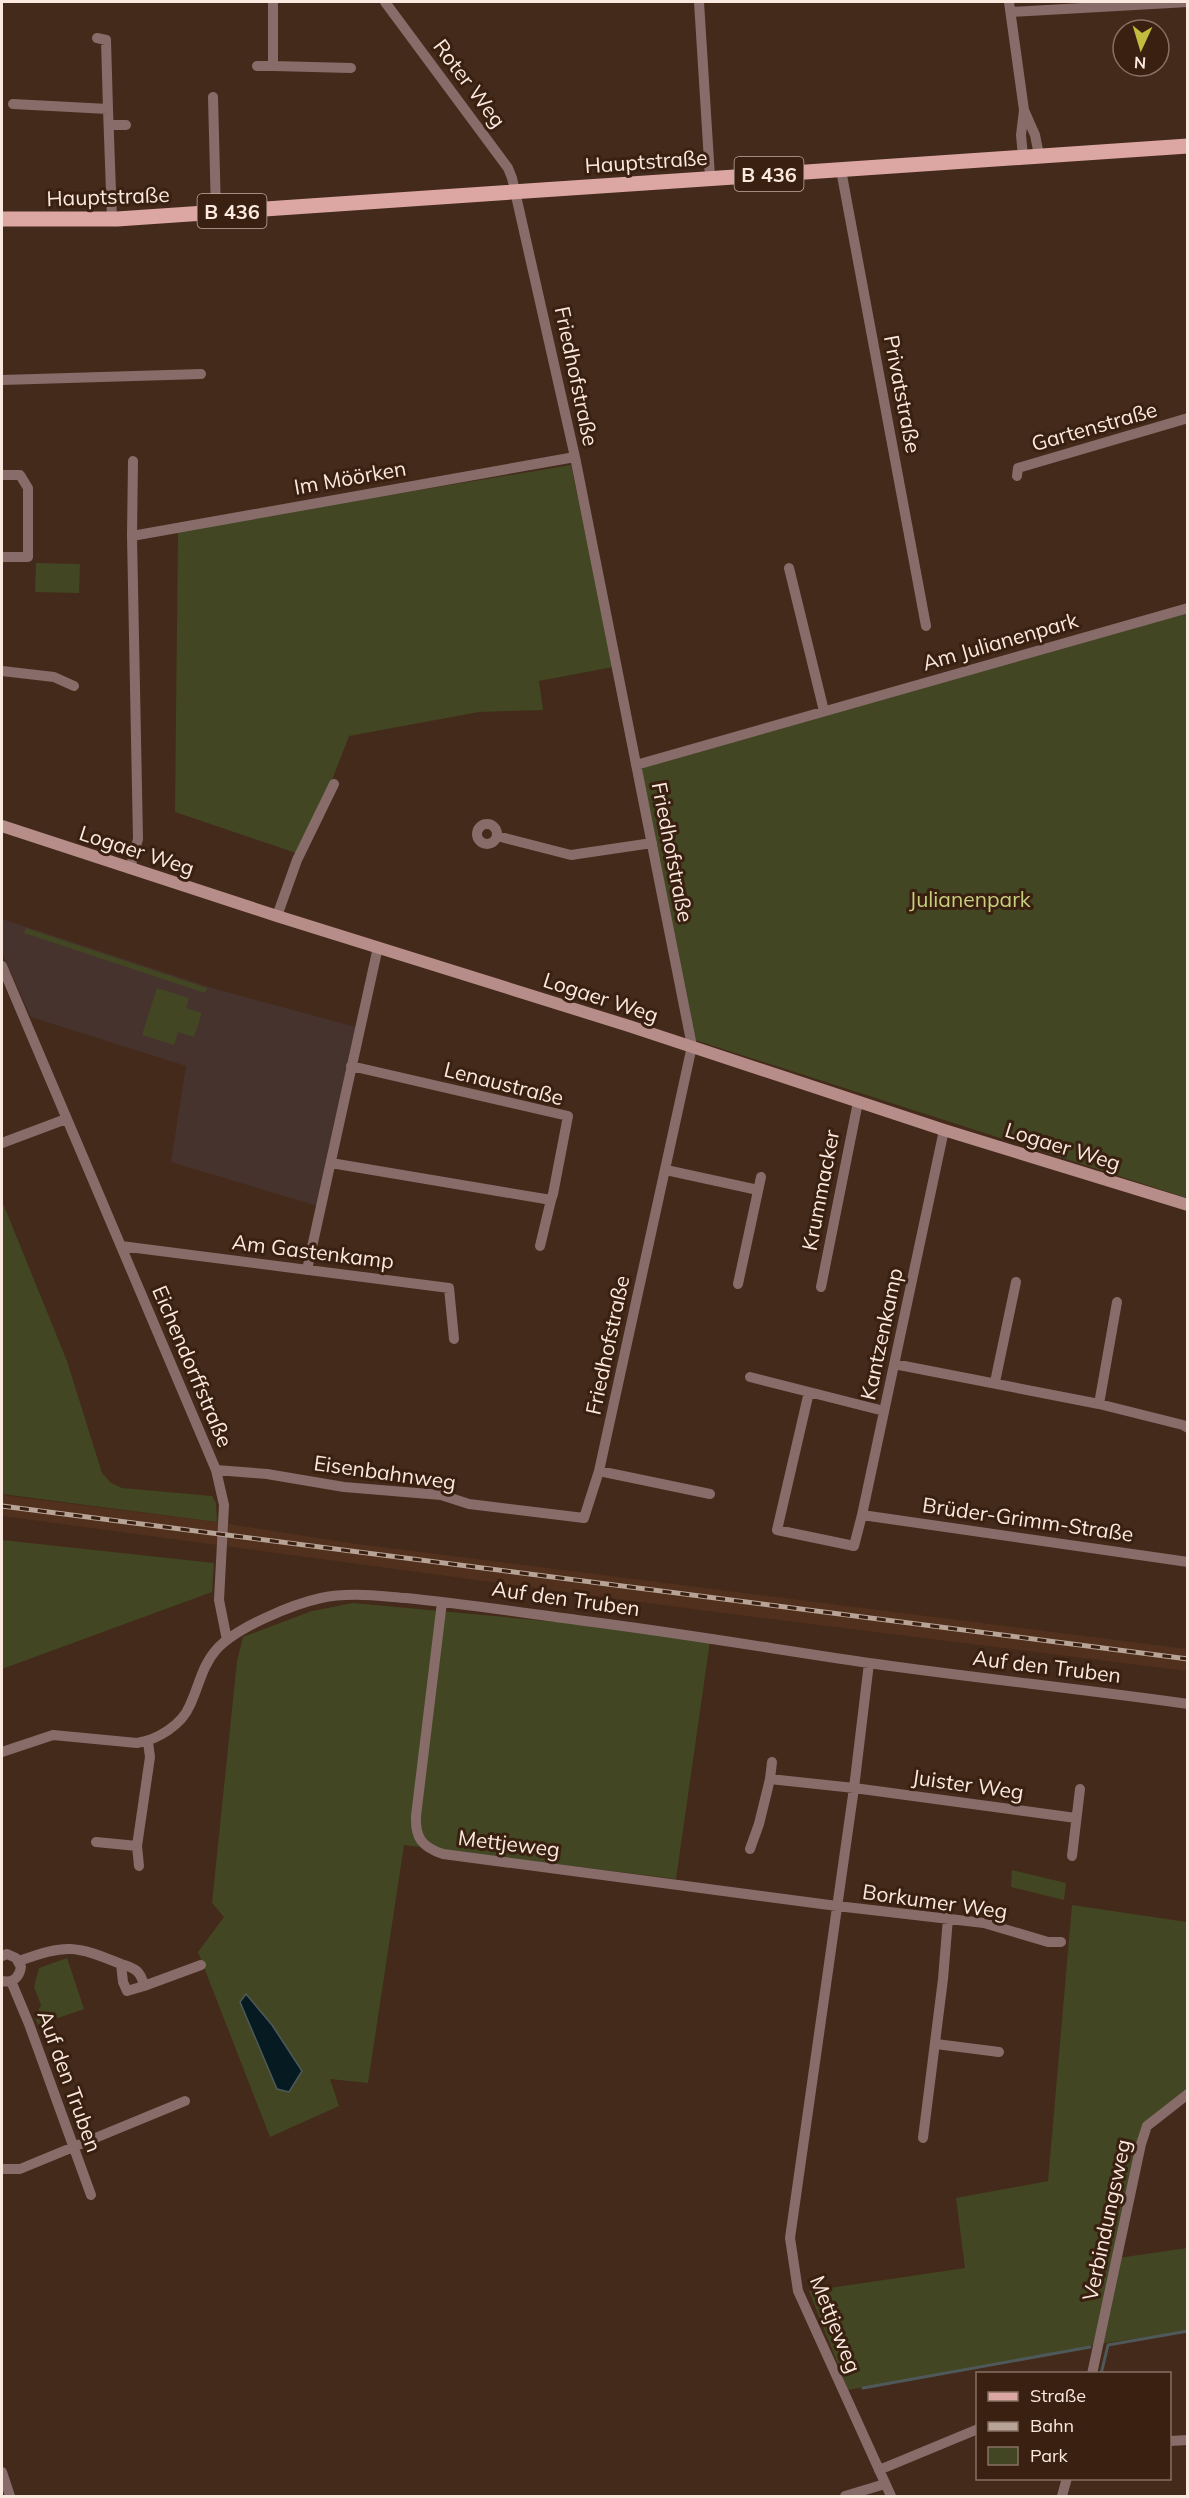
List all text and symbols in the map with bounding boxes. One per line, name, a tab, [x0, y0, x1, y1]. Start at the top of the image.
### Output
north arrow	[1111, 18, 1171, 78]
street label: Roter Weg	[428, 34, 512, 132]
text: N	[1133, 53, 1147, 73]
street label: Hauptstraße	[584, 144, 708, 178]
road number: B 436	[734, 157, 804, 191]
street label: Hauptstraße	[46, 181, 170, 211]
road number: B 436	[198, 194, 266, 228]
street label: Friedhofstraße	[550, 304, 604, 448]
street label: Privatstraße	[879, 333, 927, 455]
street label: Gartenstraße	[1028, 396, 1160, 456]
street label: Im Möörken	[292, 454, 408, 500]
street label: Am Julianenpark	[919, 606, 1081, 676]
street label: Friedhofstraße	[647, 780, 699, 924]
street label: Logaer Weg	[76, 819, 198, 881]
park label: Julianenpark	[909, 886, 1031, 912]
street label: Logaer Weg	[540, 966, 662, 1028]
street label: Lenaustraße	[442, 1056, 566, 1110]
street label: Logaer Weg	[1002, 1116, 1124, 1176]
street label: Krummacker	[796, 1127, 845, 1253]
street label: Am Gastenkamp	[231, 1228, 395, 1274]
street label: Kantzenkamp	[854, 1266, 908, 1402]
street label: Friedhofstraße	[580, 1273, 634, 1417]
street label: Eichendorffstraße	[147, 1281, 239, 1451]
street label: Eisenbahnweg	[312, 1449, 458, 1495]
street label: Brüder-Grimm-Straße	[921, 1491, 1135, 1547]
street label: Auf den Truben	[490, 1575, 642, 1621]
street label: Auf den Truben	[971, 1644, 1123, 1688]
street label: Juister Weg	[911, 1763, 1025, 1805]
street label: Mettjeweg	[457, 1824, 561, 1862]
street label: Borkumer Weg	[861, 1878, 1009, 1924]
street label: Auf den Truben	[32, 2007, 108, 2155]
street label: Verbindungsweg	[1076, 2137, 1136, 2303]
street label: Mettjeweg	[805, 2272, 867, 2376]
legend	[976, 2372, 1171, 2480]
text: Straße	[1030, 2384, 1086, 2407]
text: Bahn	[1030, 2414, 1074, 2437]
text: Park	[1030, 2444, 1069, 2467]

